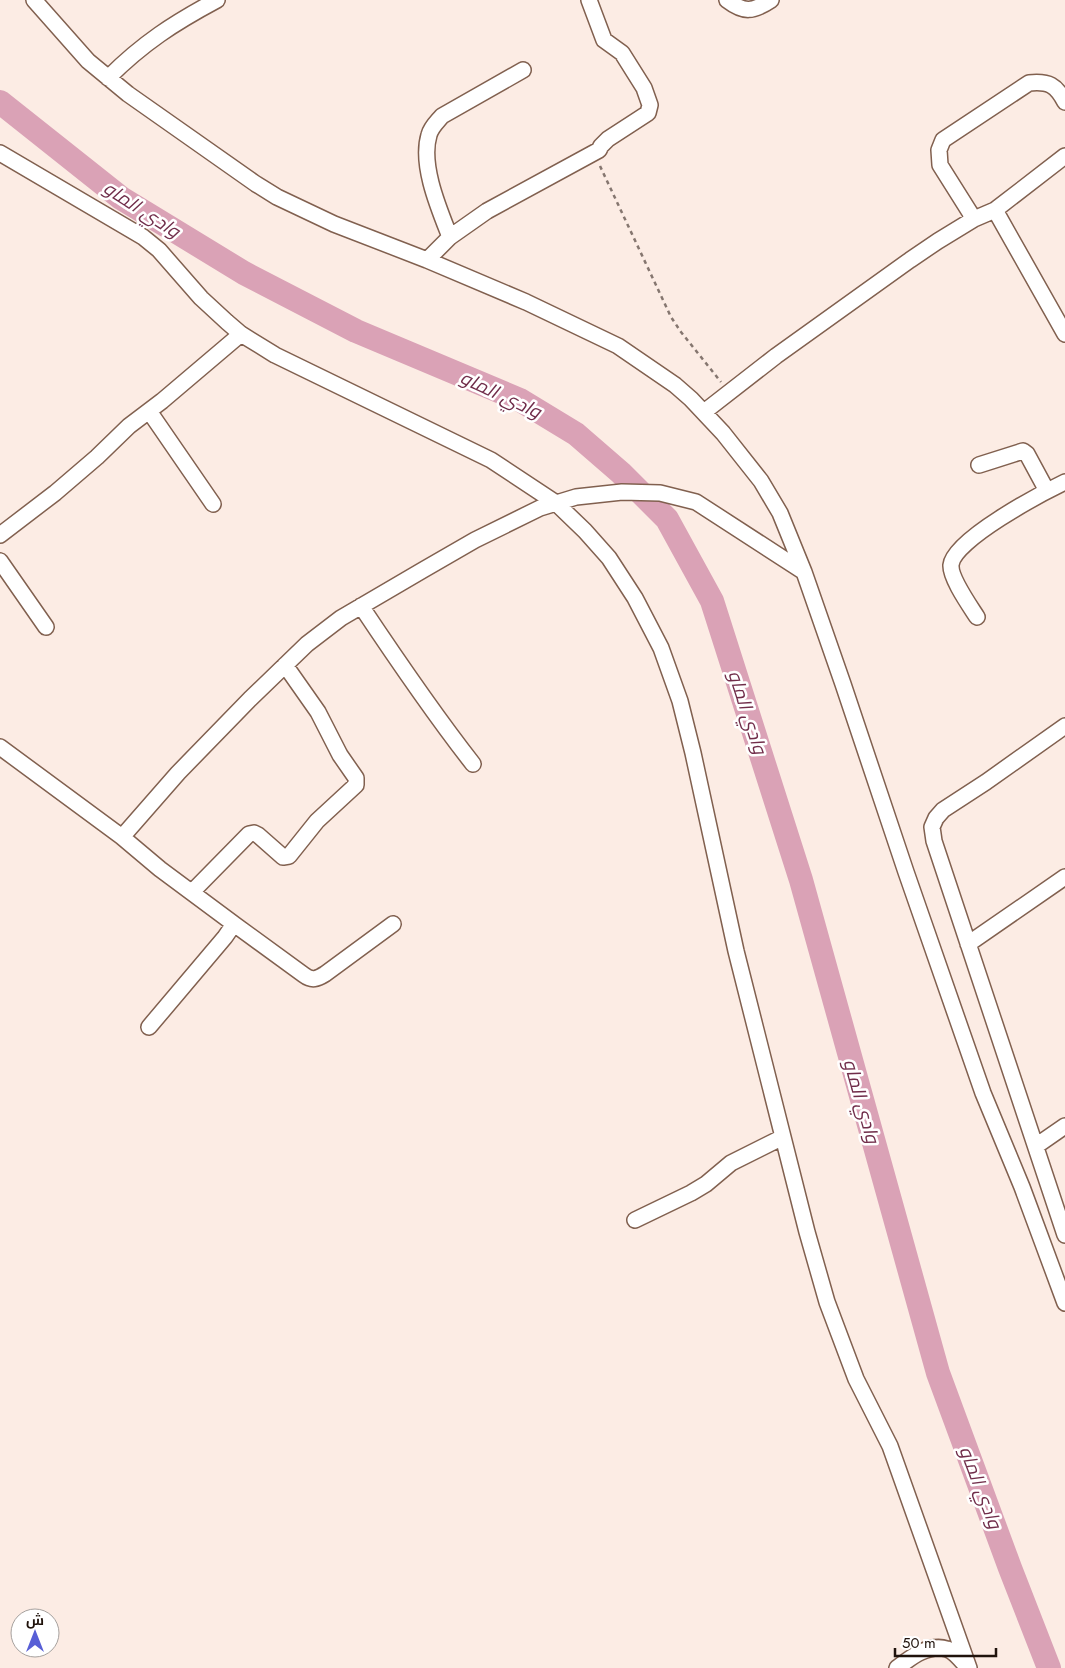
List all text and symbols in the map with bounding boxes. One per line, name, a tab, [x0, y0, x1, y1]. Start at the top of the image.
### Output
water label: وادي الماو	[97, 175, 187, 247]
water label: وادي الماو	[455, 364, 547, 427]
water label: وادي الماو	[719, 667, 774, 760]
water label: وادي الماو	[835, 1056, 887, 1149]
water label: وادي الماو	[951, 1442, 1009, 1535]
north arrow	[10, 1608, 60, 1658]
text: ش	[26, 1610, 44, 1630]
scale bar	[895, 1626, 996, 1658]
text: 50 m	[902, 1632, 936, 1654]

